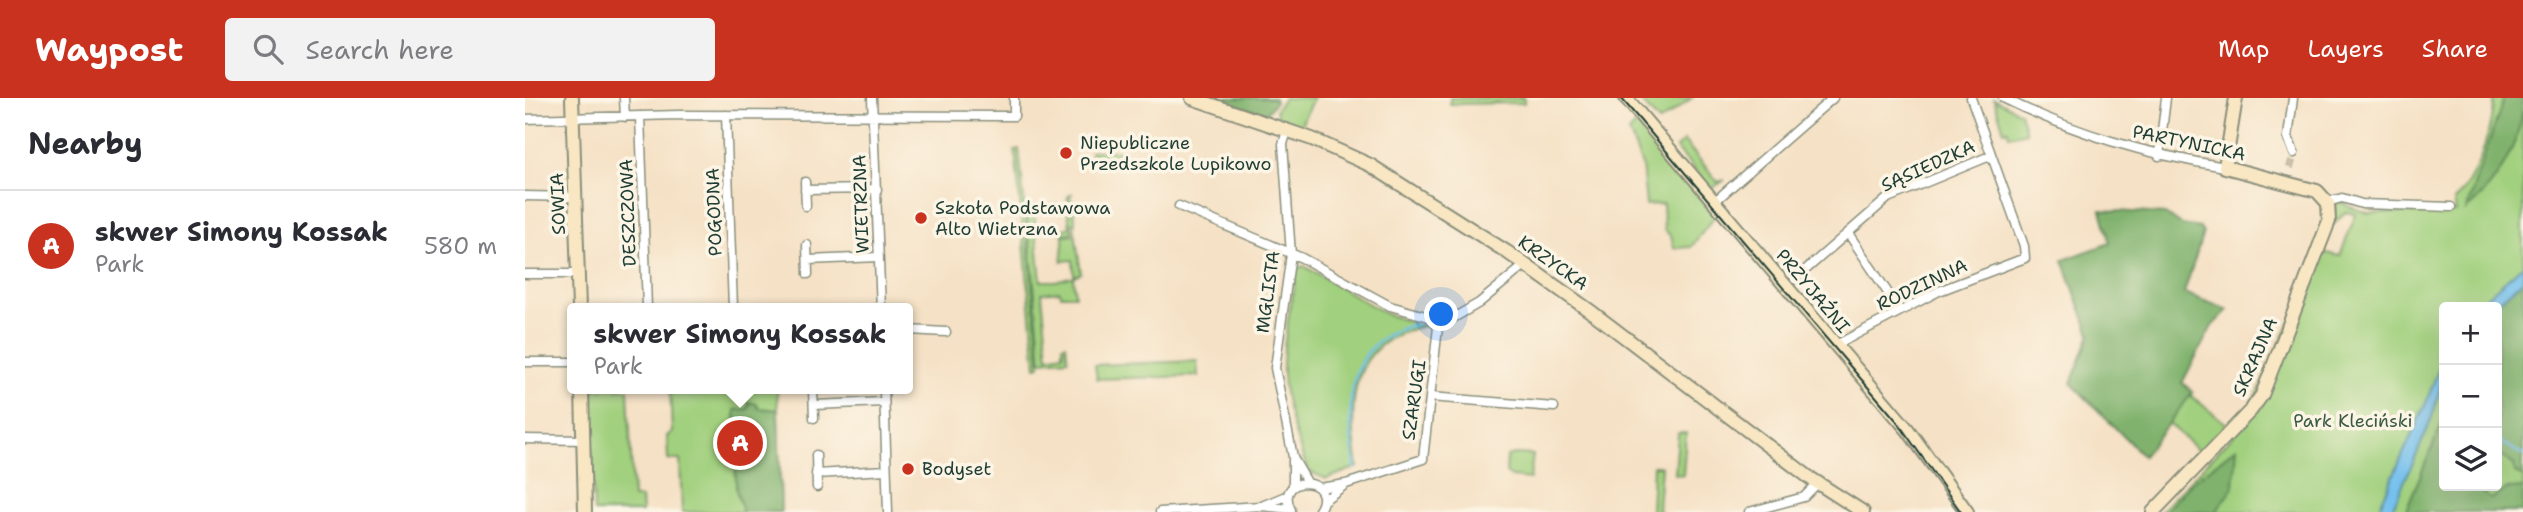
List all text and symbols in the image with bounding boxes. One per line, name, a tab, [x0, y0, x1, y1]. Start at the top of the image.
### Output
search box	[225, 18, 715, 81]
text: Waypost	[35, 27, 183, 72]
icon: search	[249, 30, 287, 68]
text: Search here	[305, 32, 454, 67]
text: Map	[2218, 33, 2269, 65]
text: Layers	[2307, 33, 2384, 65]
text: Share	[2422, 33, 2488, 65]
street label: PARTYNICKA	[2130, 119, 2248, 167]
text: Nearby	[28, 123, 143, 164]
place label: Niepubliczne Przedszkole Lupikowo	[1080, 131, 1271, 176]
street label: SĄSIEDZKA	[1877, 135, 1979, 197]
marker: Niepubliczne Przedszkole Lupikowo	[1058, 145, 1074, 161]
street label: WIETRZNA	[847, 154, 875, 254]
street label: DESZCZOWA	[614, 159, 642, 267]
street label: POGODNA	[700, 167, 728, 257]
street label: SOWIA	[545, 173, 571, 235]
place label: Szkoła Podstawowa Alto Wietrzna	[935, 196, 1111, 241]
marker: Szkoła Podstawowa Alto Wietrzna	[913, 210, 929, 226]
text: skwer Simony Kossak	[95, 214, 388, 249]
street label: KRZYCKA	[1513, 230, 1593, 296]
text: A	[42, 231, 60, 261]
text: 580 m	[424, 231, 497, 261]
street label: PRZYJAŹNI	[1771, 244, 1855, 338]
text: Park	[95, 249, 144, 279]
street label: MGLISTA	[1250, 249, 1286, 335]
street label: RODZINNA	[1873, 253, 1971, 317]
your location	[1424, 297, 1458, 331]
map controls	[2439, 302, 2502, 491]
button: +	[2439, 302, 2502, 365]
popup	[567, 303, 913, 394]
street label: SKRAJNA	[2227, 314, 2283, 400]
text: skwer Simony Kossak	[593, 316, 887, 351]
text: Park	[593, 351, 643, 381]
street label: SZARUGI	[1396, 358, 1432, 442]
button: −	[2439, 365, 2502, 428]
park label: Park Kleciński	[2293, 409, 2413, 433]
pin: A	[717, 417, 763, 469]
button: layers	[2439, 428, 2502, 491]
place label: Bodyset	[922, 457, 991, 481]
marker: Bodyset	[900, 461, 916, 477]

